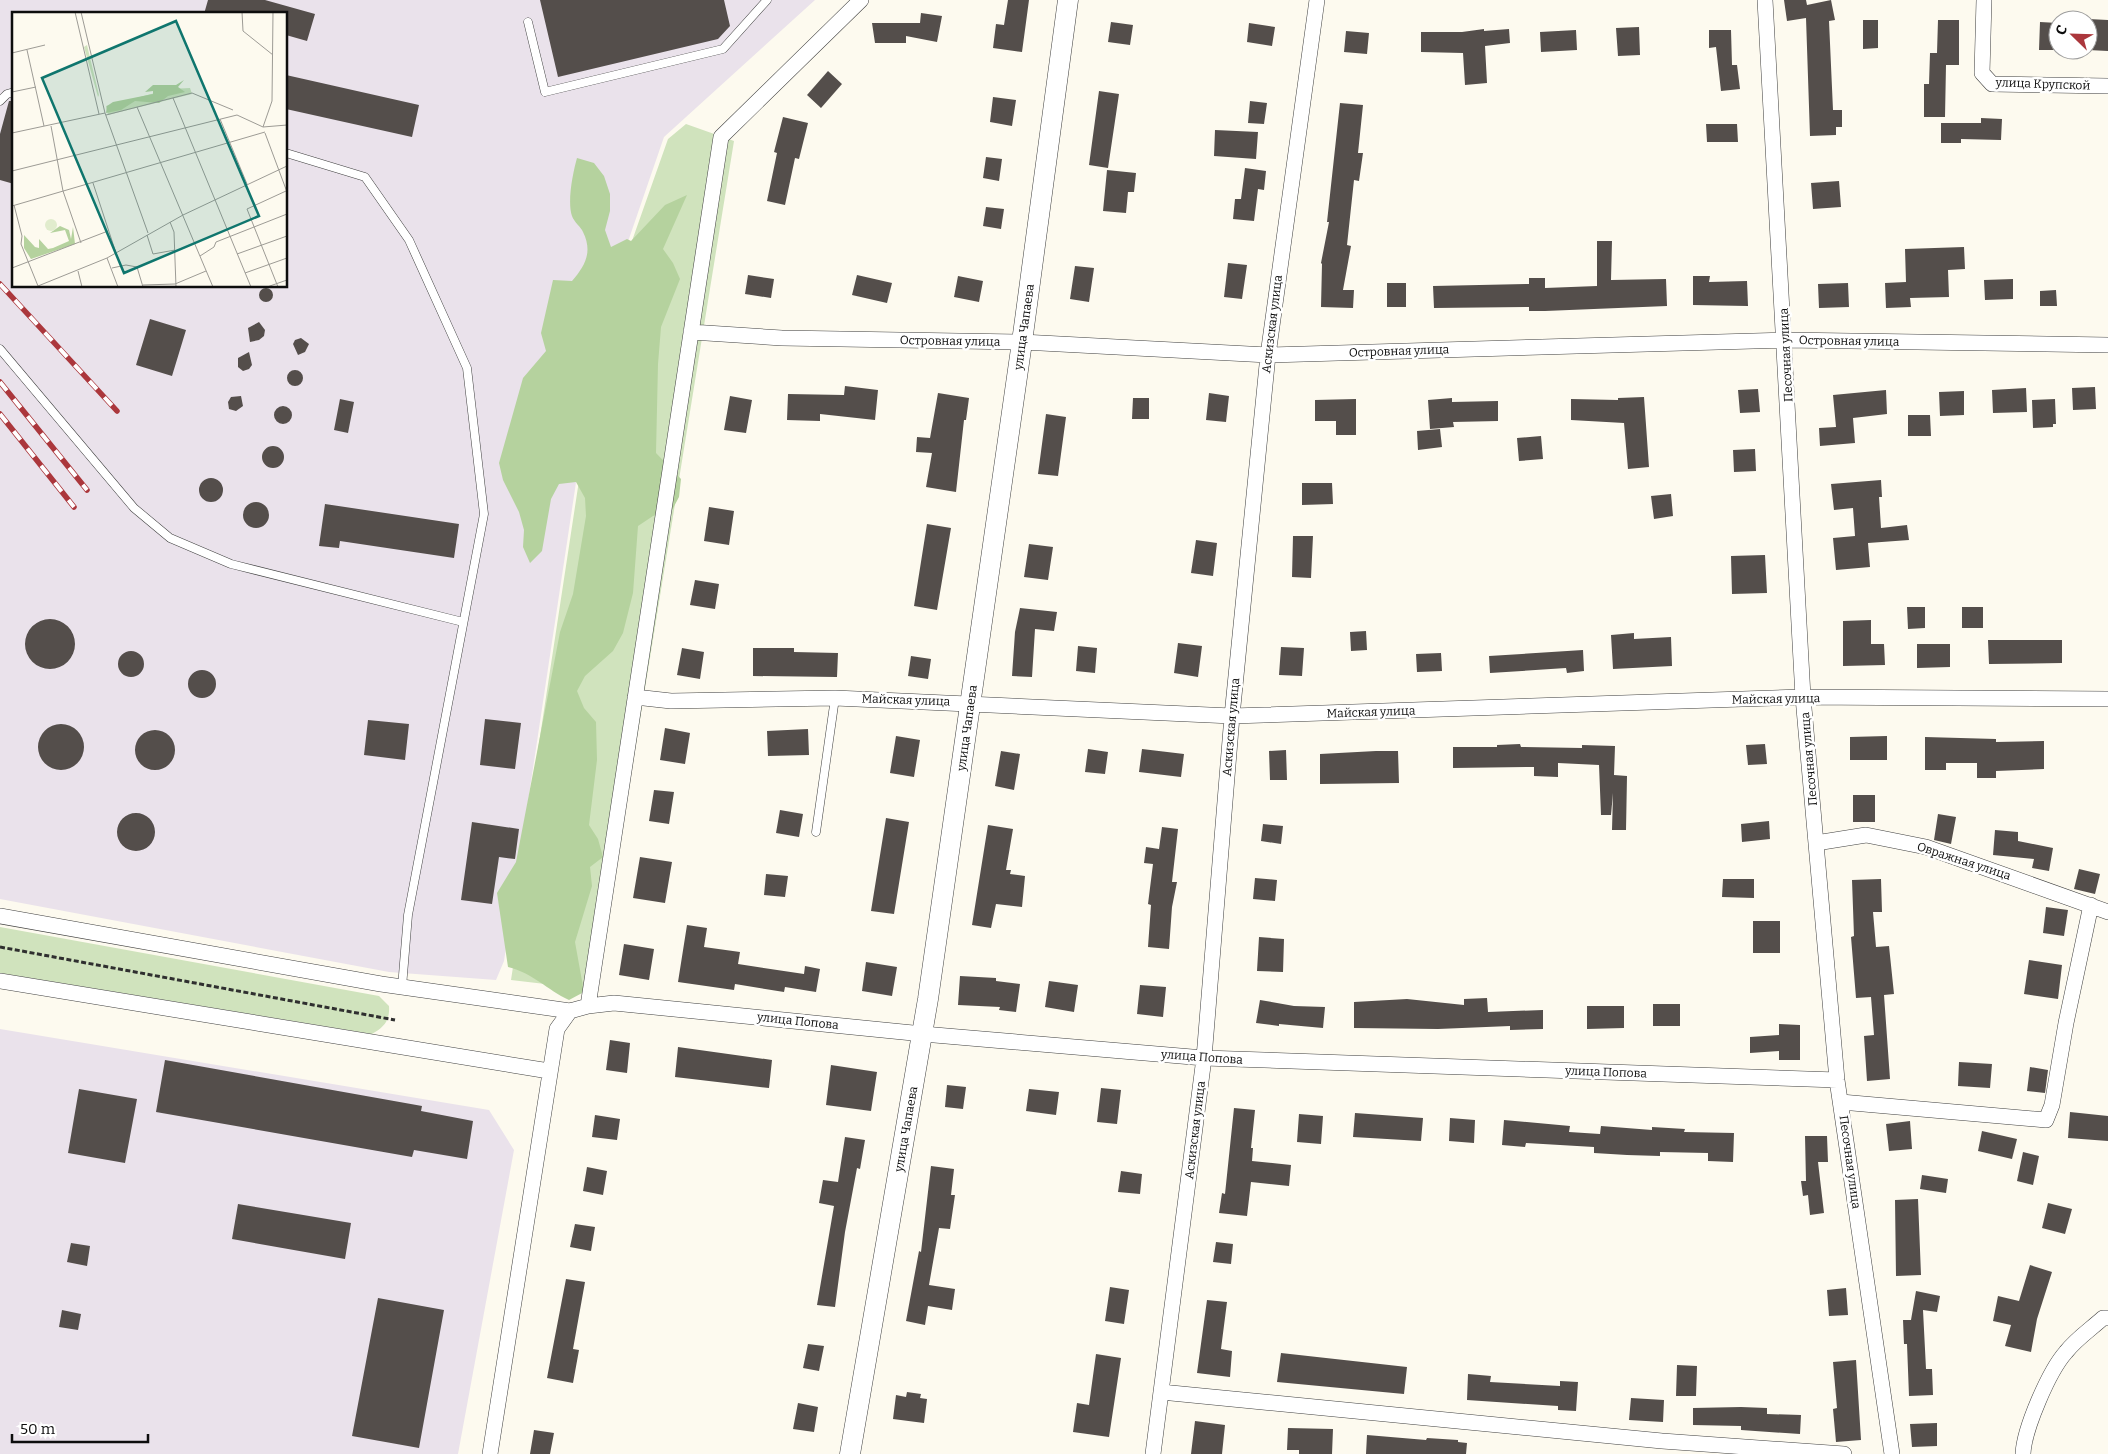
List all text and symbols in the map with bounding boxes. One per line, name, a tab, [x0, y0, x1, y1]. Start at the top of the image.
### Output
north arrow	[2048, 10, 2098, 60]
inset map	[12, 12, 288, 288]
text: С	[2052, 23, 2071, 38]
street label: улица Крупской	[1994, 75, 2091, 93]
street label: Аскизская улица	[1259, 274, 1285, 374]
street label: улица Чапаева	[1011, 283, 1037, 372]
street label: Песочная улица	[1777, 307, 1795, 402]
street label: Островная улица	[900, 333, 1001, 349]
street label: Островная улица	[1799, 333, 1900, 349]
street label: Островная улица	[1349, 342, 1450, 360]
street label: Аскизская улица	[1220, 677, 1242, 777]
street label: улица Чапаева	[954, 684, 980, 773]
street label: Майская улица	[861, 691, 951, 709]
street label: Майская улица	[1732, 691, 1821, 707]
street label: Майская улица	[1326, 703, 1416, 721]
street label: Песочная улица	[1798, 711, 1820, 806]
street label: Овражная улица	[1915, 839, 2013, 883]
street label: улица Попова	[756, 1010, 840, 1032]
street label: улица Попова	[1160, 1047, 1244, 1067]
street label: улица Попова	[1564, 1064, 1648, 1080]
street label: Аскизская улица	[1182, 1080, 1208, 1180]
street label: улица Чапаева	[891, 1085, 921, 1174]
street label: Песочная улица	[1837, 1114, 1864, 1210]
scale bar	[12, 1412, 149, 1444]
text: 50 m	[20, 1420, 56, 1438]

